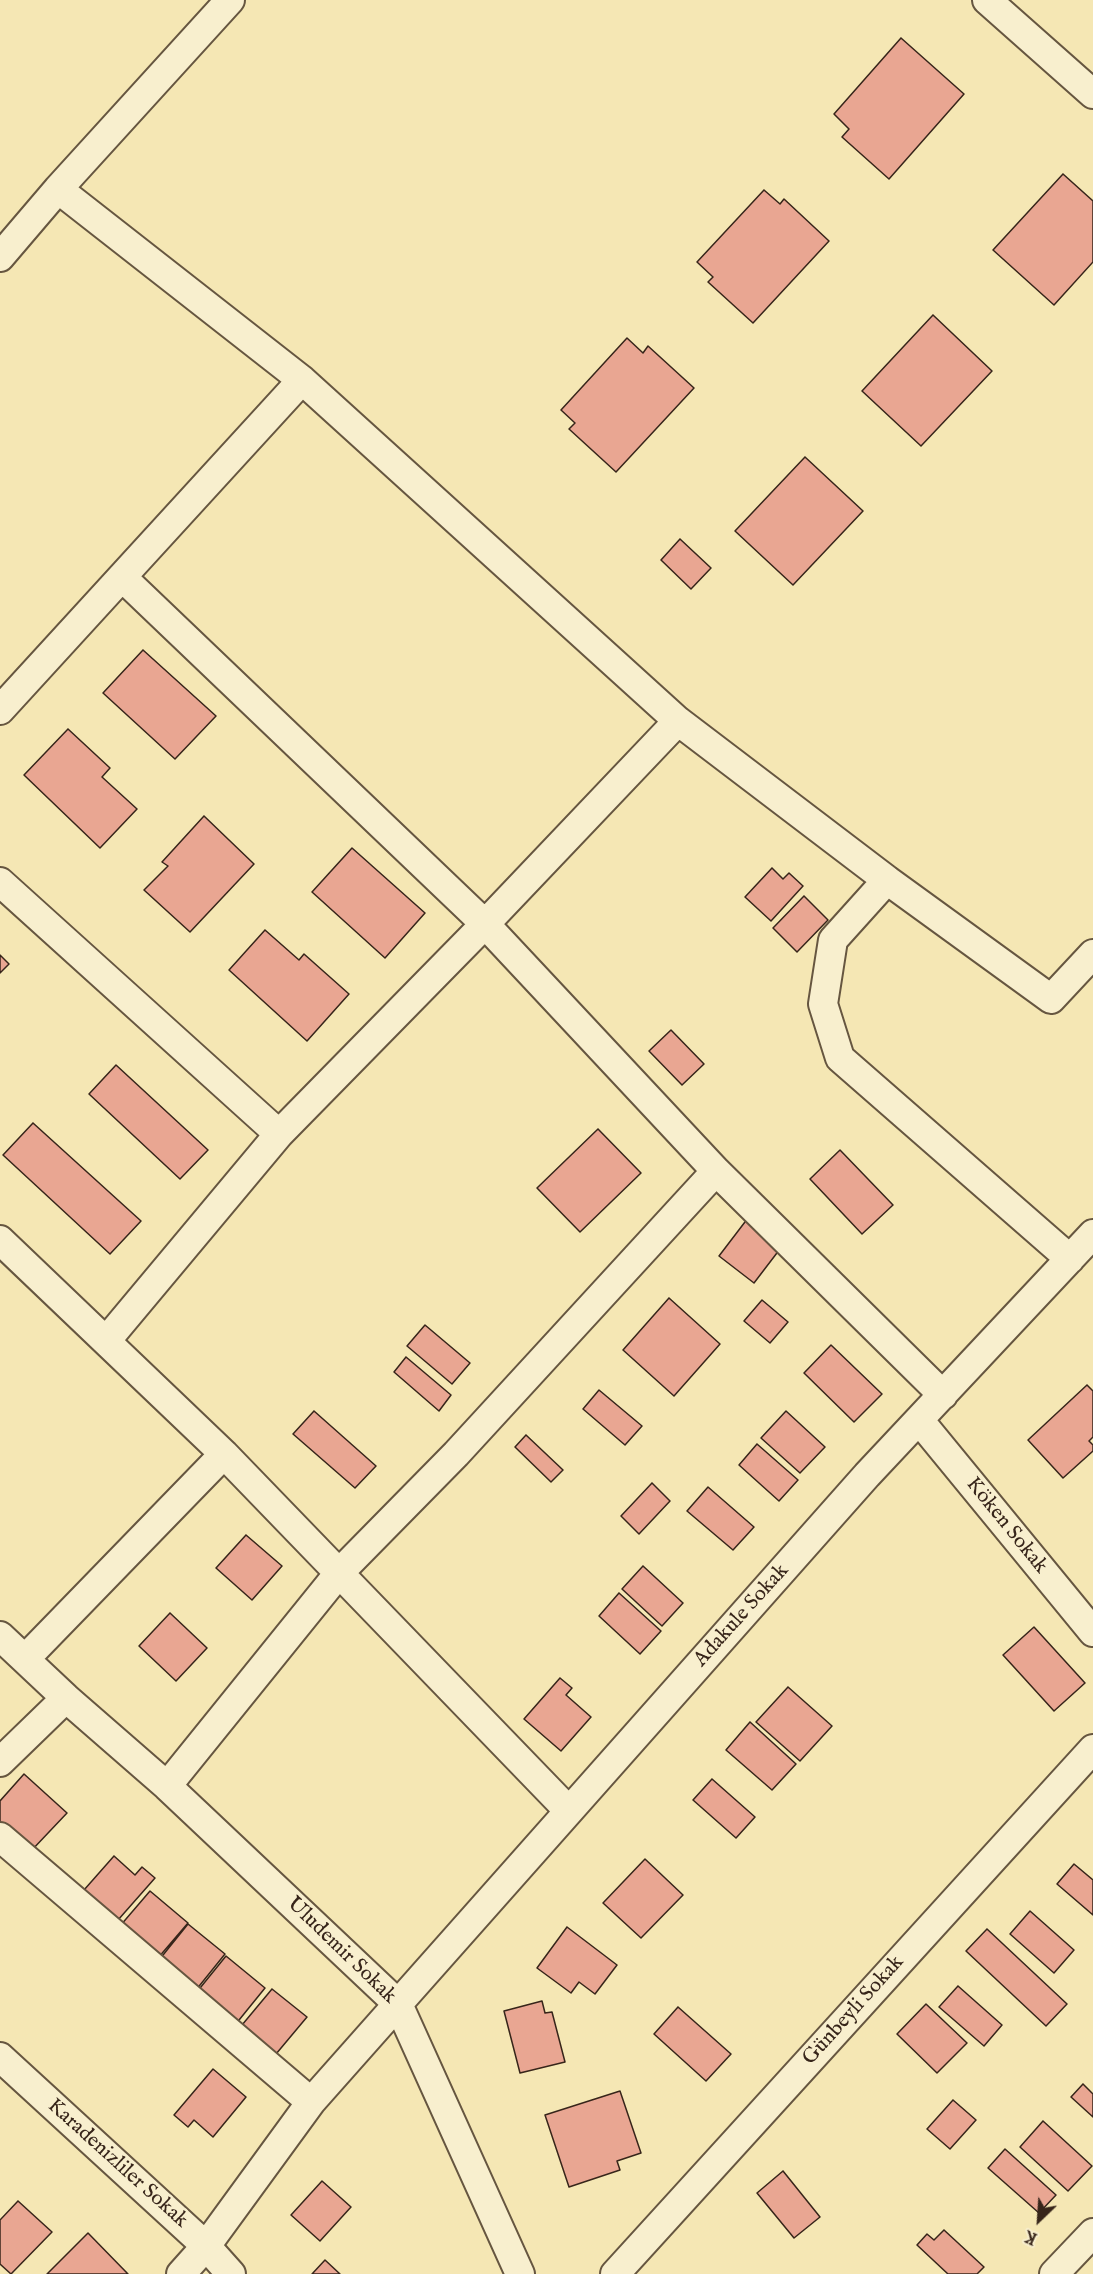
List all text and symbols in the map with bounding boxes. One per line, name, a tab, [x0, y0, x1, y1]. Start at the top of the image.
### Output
street label: Köken Sokak	[960, 1473, 1052, 1579]
street label: Adakule Sokak	[689, 1559, 795, 1673]
street label: Uludemir Sokak	[281, 1892, 401, 2010]
street label: Günbeyli Sokak	[798, 1951, 910, 2071]
street label: Karadenizliler Sokak	[41, 2094, 193, 2234]
north arrow	[1009, 2190, 1069, 2250]
text: K	[1022, 2225, 1041, 2248]

